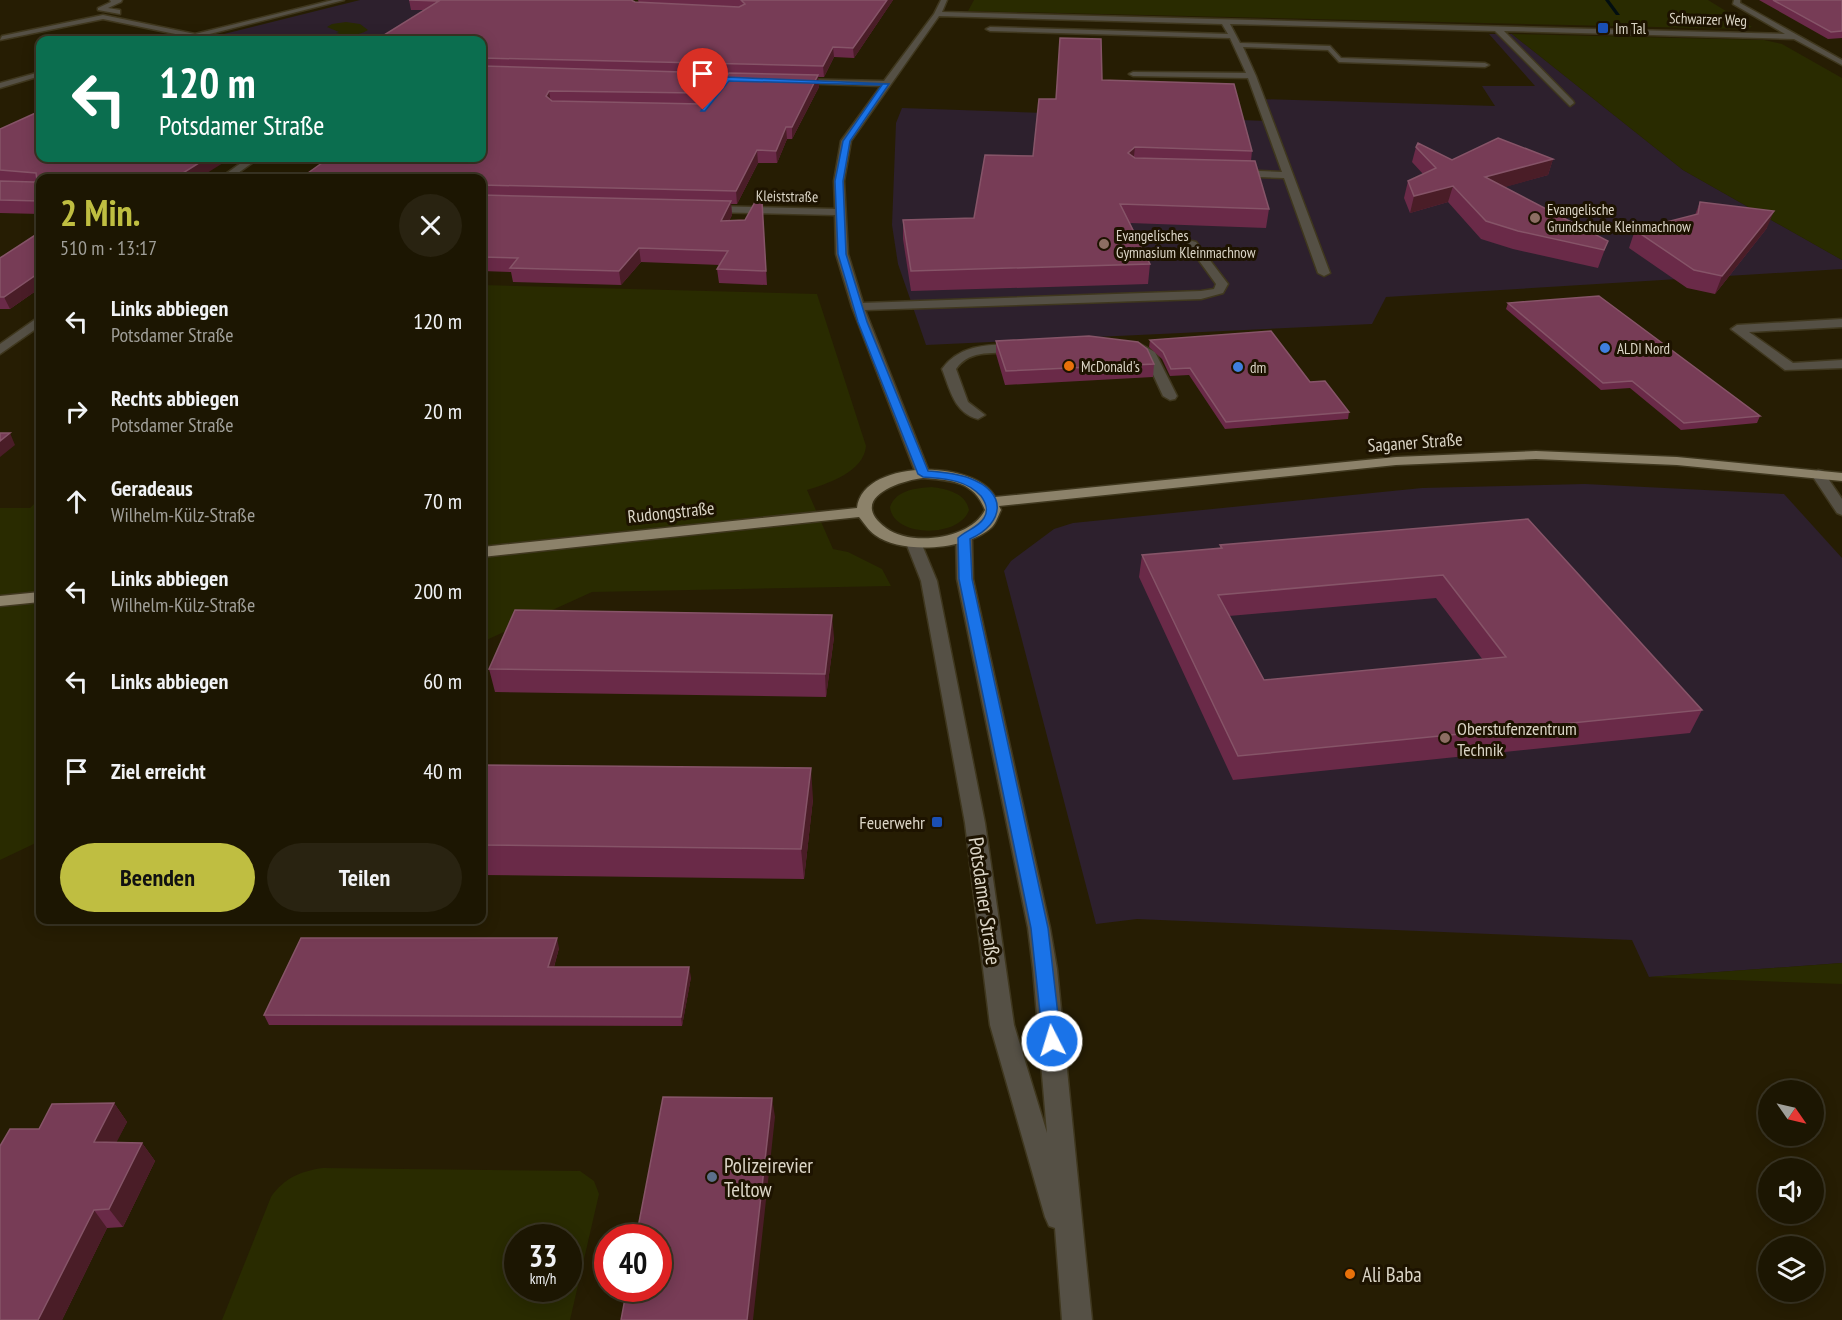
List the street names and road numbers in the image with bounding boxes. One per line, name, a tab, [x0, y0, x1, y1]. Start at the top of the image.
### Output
street label: Schwarzer Weg	[1669, 8, 1747, 30]
street label: Kleiststraße	[756, 186, 818, 206]
street label: Saganer Straße	[1367, 427, 1463, 457]
street label: Rudongstraße	[626, 496, 716, 528]
street label: Potsdamer Straße	[963, 835, 1007, 967]

